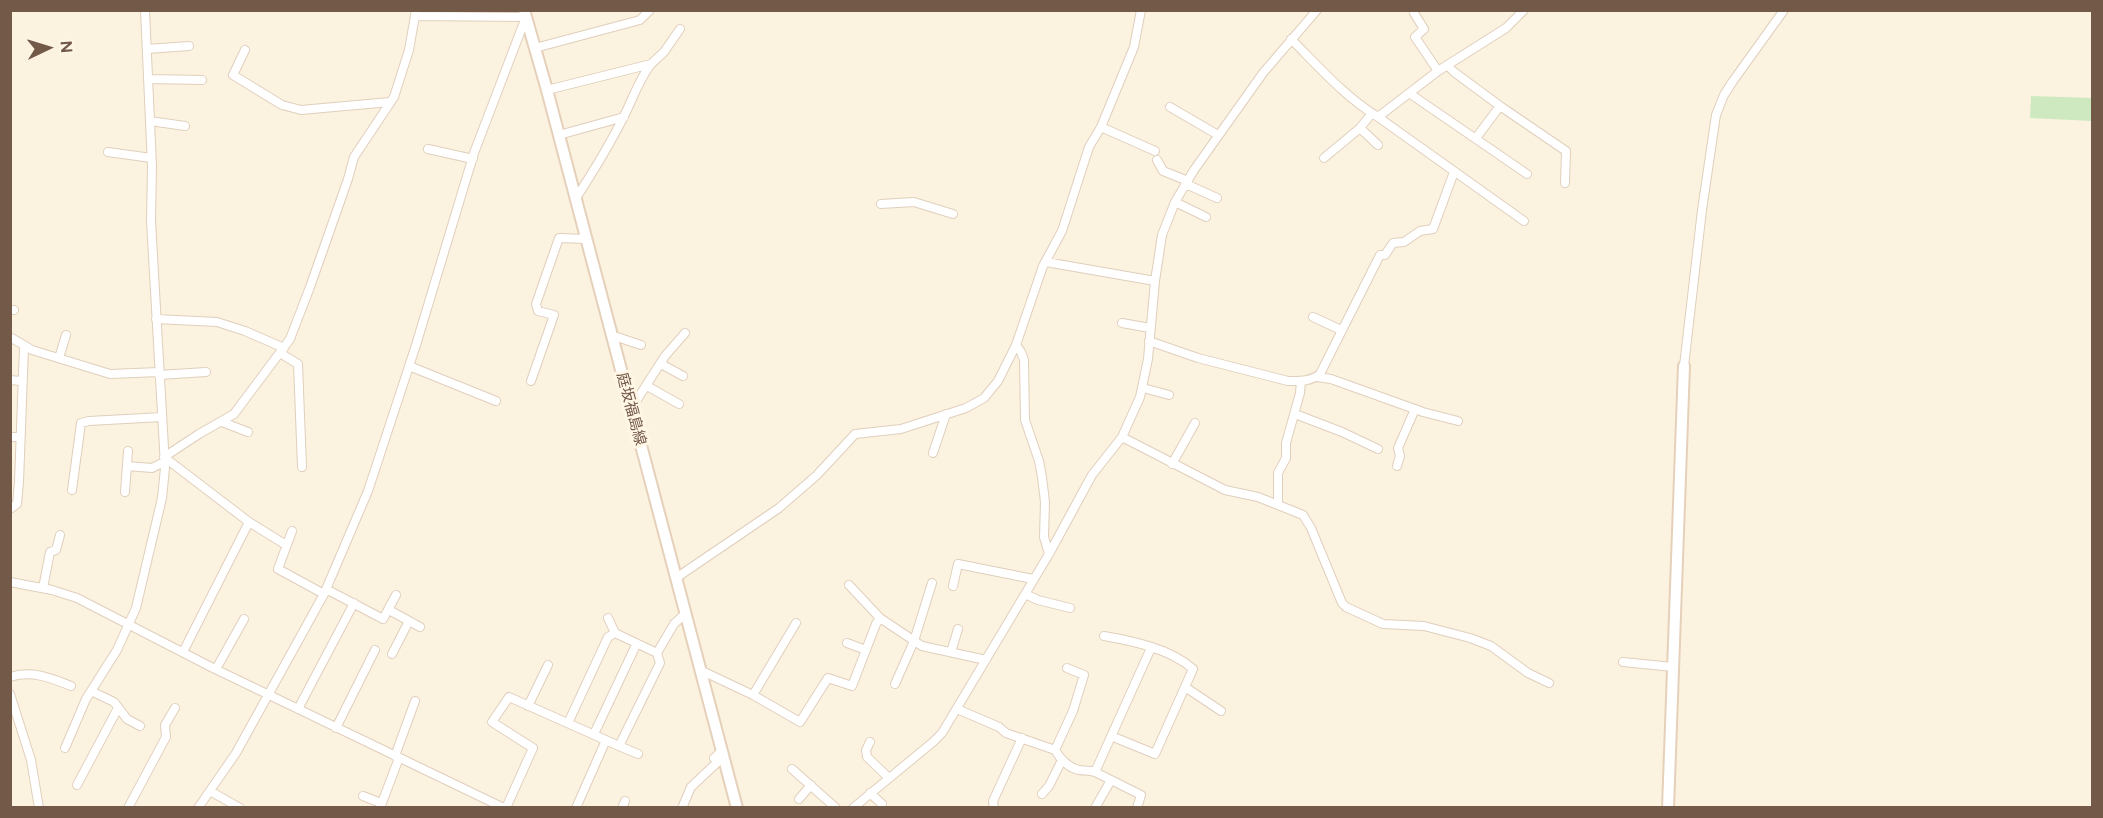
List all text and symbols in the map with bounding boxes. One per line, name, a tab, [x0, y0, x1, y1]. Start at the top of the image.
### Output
north arrow	[18, 18, 78, 78]
text: N	[57, 40, 76, 54]
street label: 庭坂福島線	[613, 370, 649, 448]

